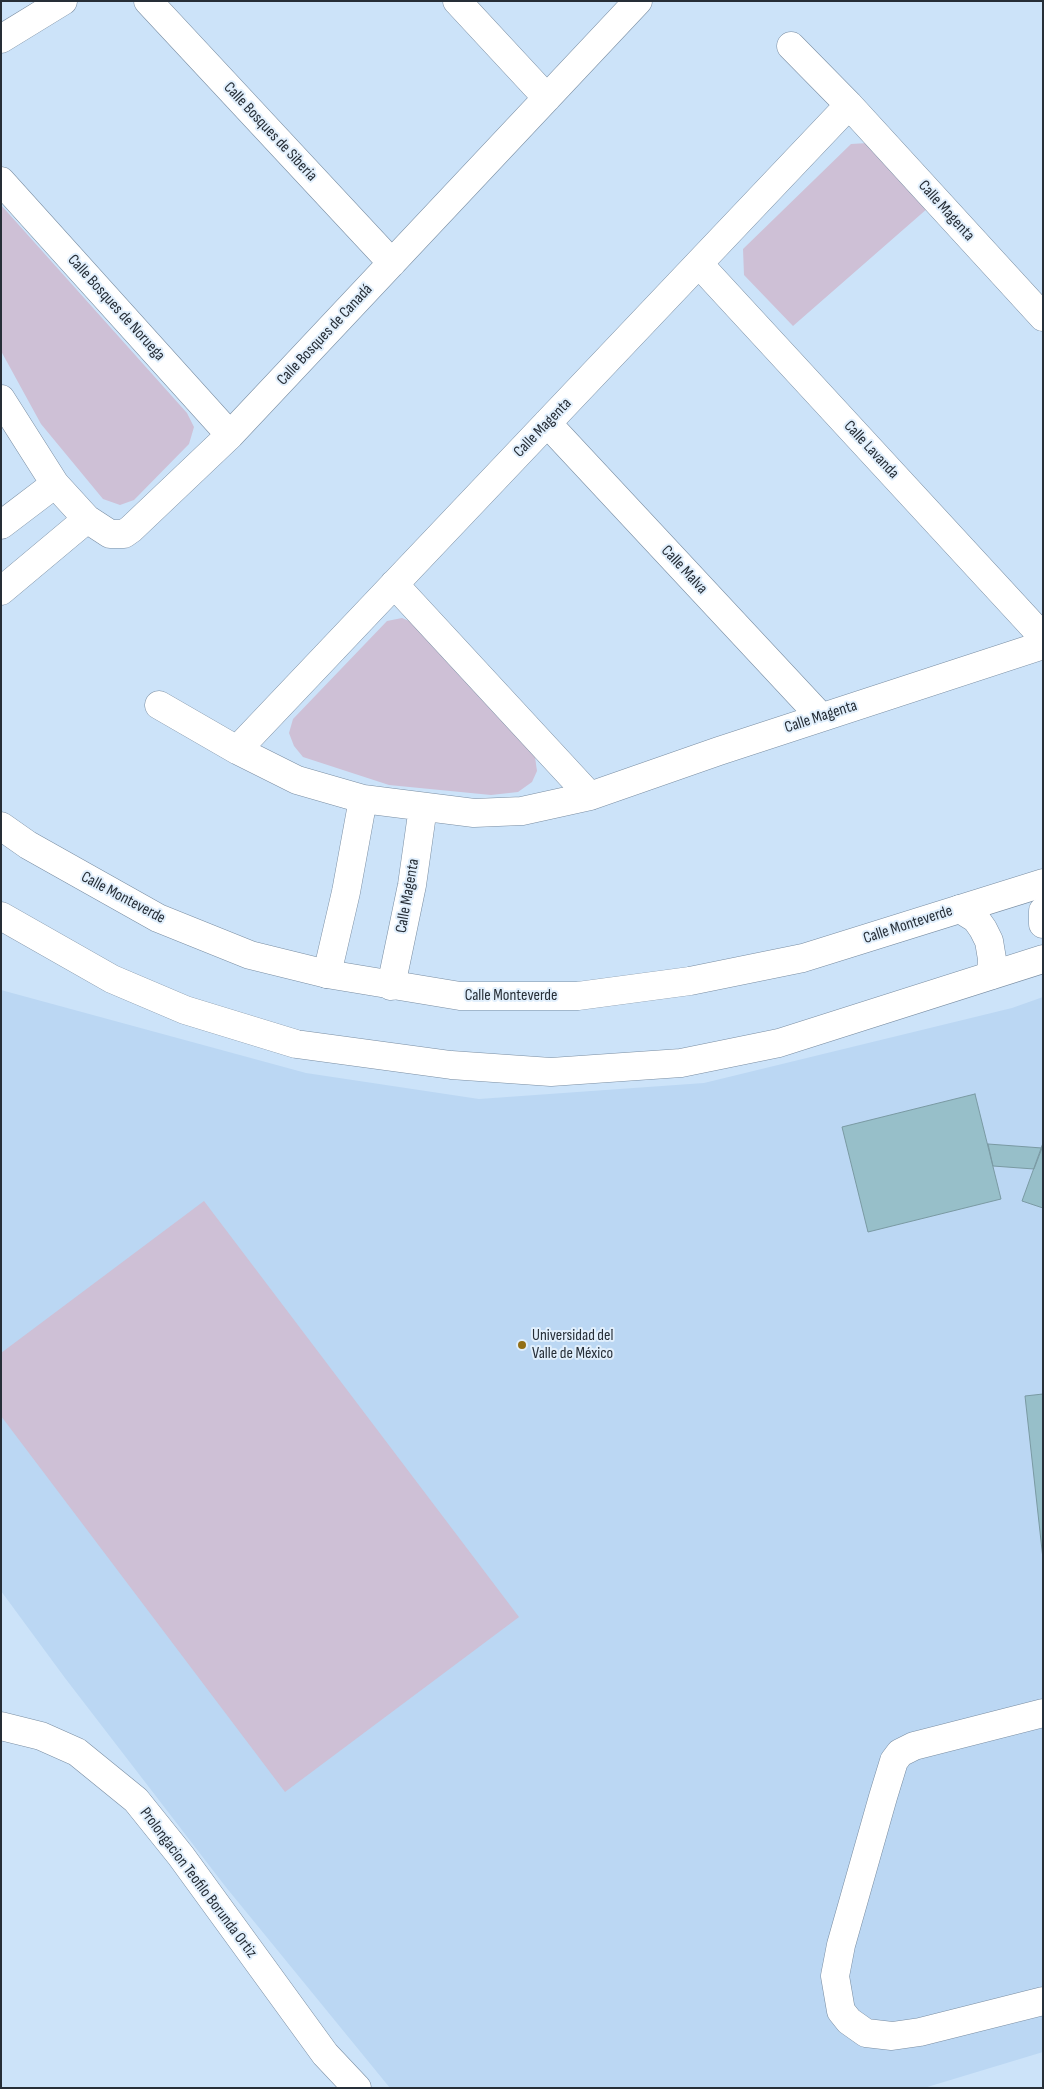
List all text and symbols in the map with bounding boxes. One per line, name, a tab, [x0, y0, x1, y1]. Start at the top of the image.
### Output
street label: Calle Bosques de Siberia	[219, 78, 321, 186]
street label: Calle Magenta	[914, 177, 978, 245]
street label: Calle Bosques de Noruega	[63, 251, 169, 365]
street label: Calle Bosques de Canadá	[273, 280, 377, 390]
street label: Calle Magenta	[510, 394, 576, 462]
street label: Calle Lavanda	[839, 417, 903, 483]
street label: Calle Malva	[657, 542, 711, 598]
street label: Calle Magenta	[782, 696, 860, 738]
street label: Calle Magenta	[392, 857, 424, 935]
street label: Calle Monteverde	[78, 868, 168, 928]
street label: Calle Monteverde	[861, 902, 955, 948]
street label: Calle Monteverde	[465, 986, 557, 1006]
place label: Universidad del Valle de México	[532, 1326, 613, 1364]
marker: Universidad del Valle de México	[516, 1339, 528, 1351]
street label: Prolongacion Teofilo Borunda Ortiz	[135, 1804, 261, 1962]

